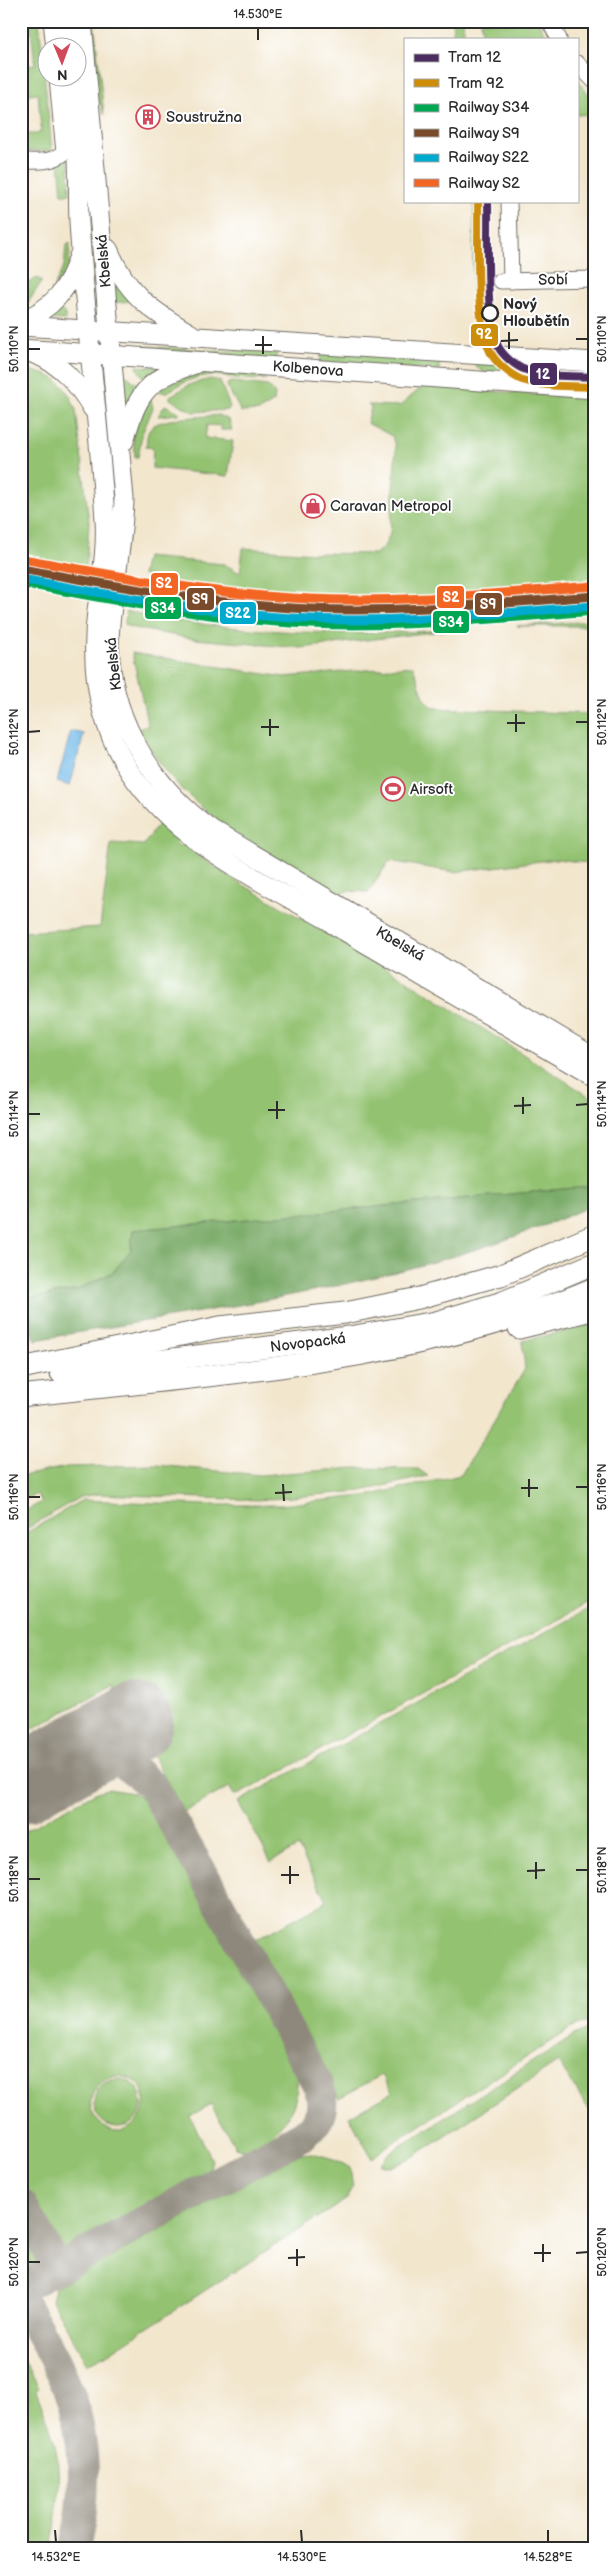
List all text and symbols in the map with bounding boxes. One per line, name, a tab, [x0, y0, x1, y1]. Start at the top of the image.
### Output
text: 14.530°E	[233, 7, 283, 22]
north arrow	[38, 38, 88, 88]
legend	[404, 38, 578, 202]
text: Tram 12	[448, 48, 501, 67]
text: N	[57, 66, 68, 83]
text: Tram 92	[448, 74, 504, 93]
text: Railway S34	[448, 98, 529, 117]
building icon: Soustružna	[135, 104, 161, 130]
place label: Soustružna	[166, 108, 242, 127]
text: Railway S9	[448, 124, 520, 143]
text: Railway S22	[448, 148, 529, 167]
text: Railway S2	[448, 174, 520, 193]
street label: Kbelská	[92, 234, 116, 288]
street label: Sobí	[538, 270, 568, 290]
place label: Nový Hloubětín	[503, 295, 570, 331]
marker: Nový Hloubětín	[481, 304, 499, 322]
text: 50.110°N	[595, 315, 610, 363]
line badge: 92	[470, 323, 499, 347]
text: 50.110°N	[7, 325, 22, 373]
text: 92	[476, 326, 493, 343]
street label: Kolbenova	[272, 357, 344, 381]
line badge: 12	[529, 362, 558, 386]
text: 12	[536, 366, 551, 383]
shop icon: Caravan Metropol	[300, 493, 326, 519]
place label: Caravan Metropol	[330, 497, 451, 516]
line badge: S2	[150, 572, 179, 596]
text: S2	[156, 575, 173, 592]
line badge: S2	[436, 585, 465, 609]
line badge: S9	[186, 587, 215, 611]
text: S2	[443, 589, 460, 606]
text: S9	[192, 591, 208, 608]
line badge: S9	[474, 592, 503, 616]
line badge: S34	[144, 596, 182, 620]
text: S9	[480, 596, 496, 613]
text: S34	[151, 600, 176, 617]
line badge: S22	[219, 601, 257, 625]
text: S22	[225, 605, 251, 622]
line badge: S34	[432, 610, 470, 634]
text: S34	[439, 614, 464, 631]
street label: Kbelská	[102, 636, 126, 692]
text: 50.112°N	[595, 699, 610, 745]
text: 50.112°N	[7, 709, 22, 755]
sports icon: Airsoft	[380, 776, 406, 802]
place label: Airsoft	[410, 780, 454, 799]
street label: Kbelská	[372, 922, 428, 966]
text: 50.114°N	[595, 1081, 610, 1127]
text: 50.114°N	[7, 1091, 22, 1137]
street label: Novopacká	[269, 1329, 347, 1357]
text: 50.116°N	[595, 1463, 610, 1511]
text: 50.116°N	[7, 1473, 22, 1521]
text: 50.118°N	[595, 1846, 610, 1894]
text: 50.118°N	[7, 1855, 22, 1903]
text: 50.120°N	[595, 2227, 610, 2277]
text: 50.120°N	[7, 2237, 22, 2287]
text: 14.532°E	[32, 2550, 80, 2565]
text: 14.530°E	[277, 2550, 327, 2565]
text: 14.528°E	[524, 2550, 572, 2565]

